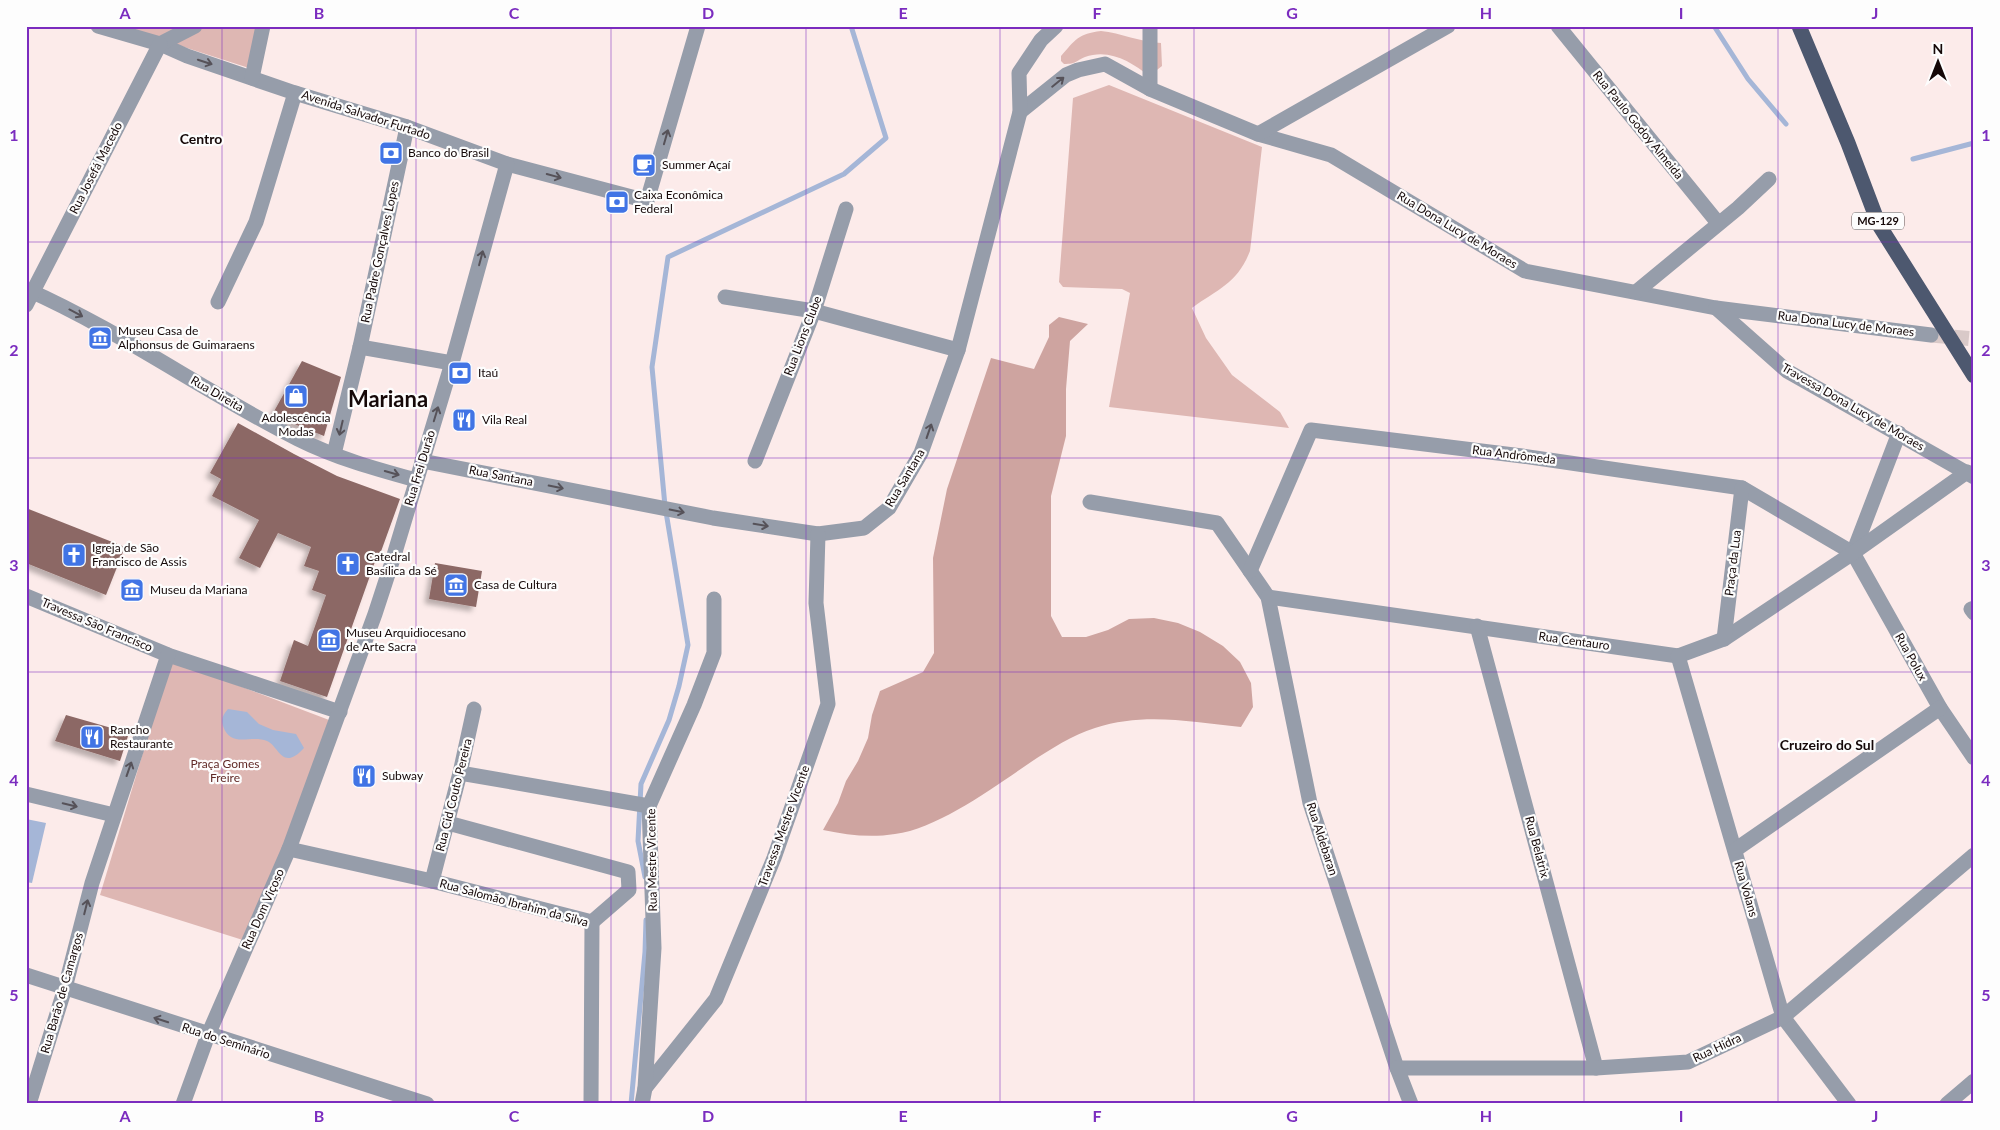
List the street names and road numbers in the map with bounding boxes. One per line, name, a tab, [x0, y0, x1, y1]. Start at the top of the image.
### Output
street label: Rua Paulo Godoy Almeida	[1590, 67, 1687, 182]
street label: Avenida Salvador Furtado	[300, 87, 433, 142]
street label: Rua Josefá Macedo	[66, 119, 125, 216]
street label: Rua Padre Gonçalves Lopes	[357, 180, 402, 324]
street label: Rua Dona Lucy de Moraes	[1394, 188, 1520, 271]
road number: MG-129	[1852, 212, 1904, 230]
street label: Rua Lions Clube	[780, 294, 825, 378]
street label: Rua Dona Lucy de Moraes	[1777, 308, 1915, 339]
street label: Travessa Dona Lucy de Moraes	[1779, 360, 1927, 454]
street label: Rua Direita	[188, 372, 246, 415]
street label: Rua Frei Durão	[401, 428, 438, 508]
street label: Rua Andrômeda	[1471, 442, 1557, 467]
street label: Rua Santana	[881, 446, 928, 509]
street label: Rua Santana	[468, 462, 534, 489]
street label: Praça da Lua	[1721, 529, 1744, 597]
street label: Travessa São Francisco	[39, 594, 155, 655]
street label: Rua Centauro	[1538, 628, 1611, 653]
street label: Rua Polux	[1892, 630, 1931, 683]
street label: Rua Cid Couto Pereira	[432, 737, 475, 853]
street label: Travessa Mestre Vicente	[755, 763, 812, 888]
street label: Rua Aldebaran	[1304, 800, 1341, 877]
street label: Rua Mestre Vicente	[643, 808, 660, 912]
street label: Rua Belatrix	[1522, 814, 1553, 879]
street label: Rua Volans	[1731, 859, 1762, 918]
street label: Rua Dom Viçoso	[238, 866, 287, 951]
street label: Rua Salomão Ibrahim da Silva	[438, 875, 590, 930]
street label: Rua Barão de Camargos	[37, 931, 86, 1055]
street label: Rua do Seminário	[180, 1019, 272, 1062]
street label: Rua Hidra	[1690, 1030, 1744, 1065]

